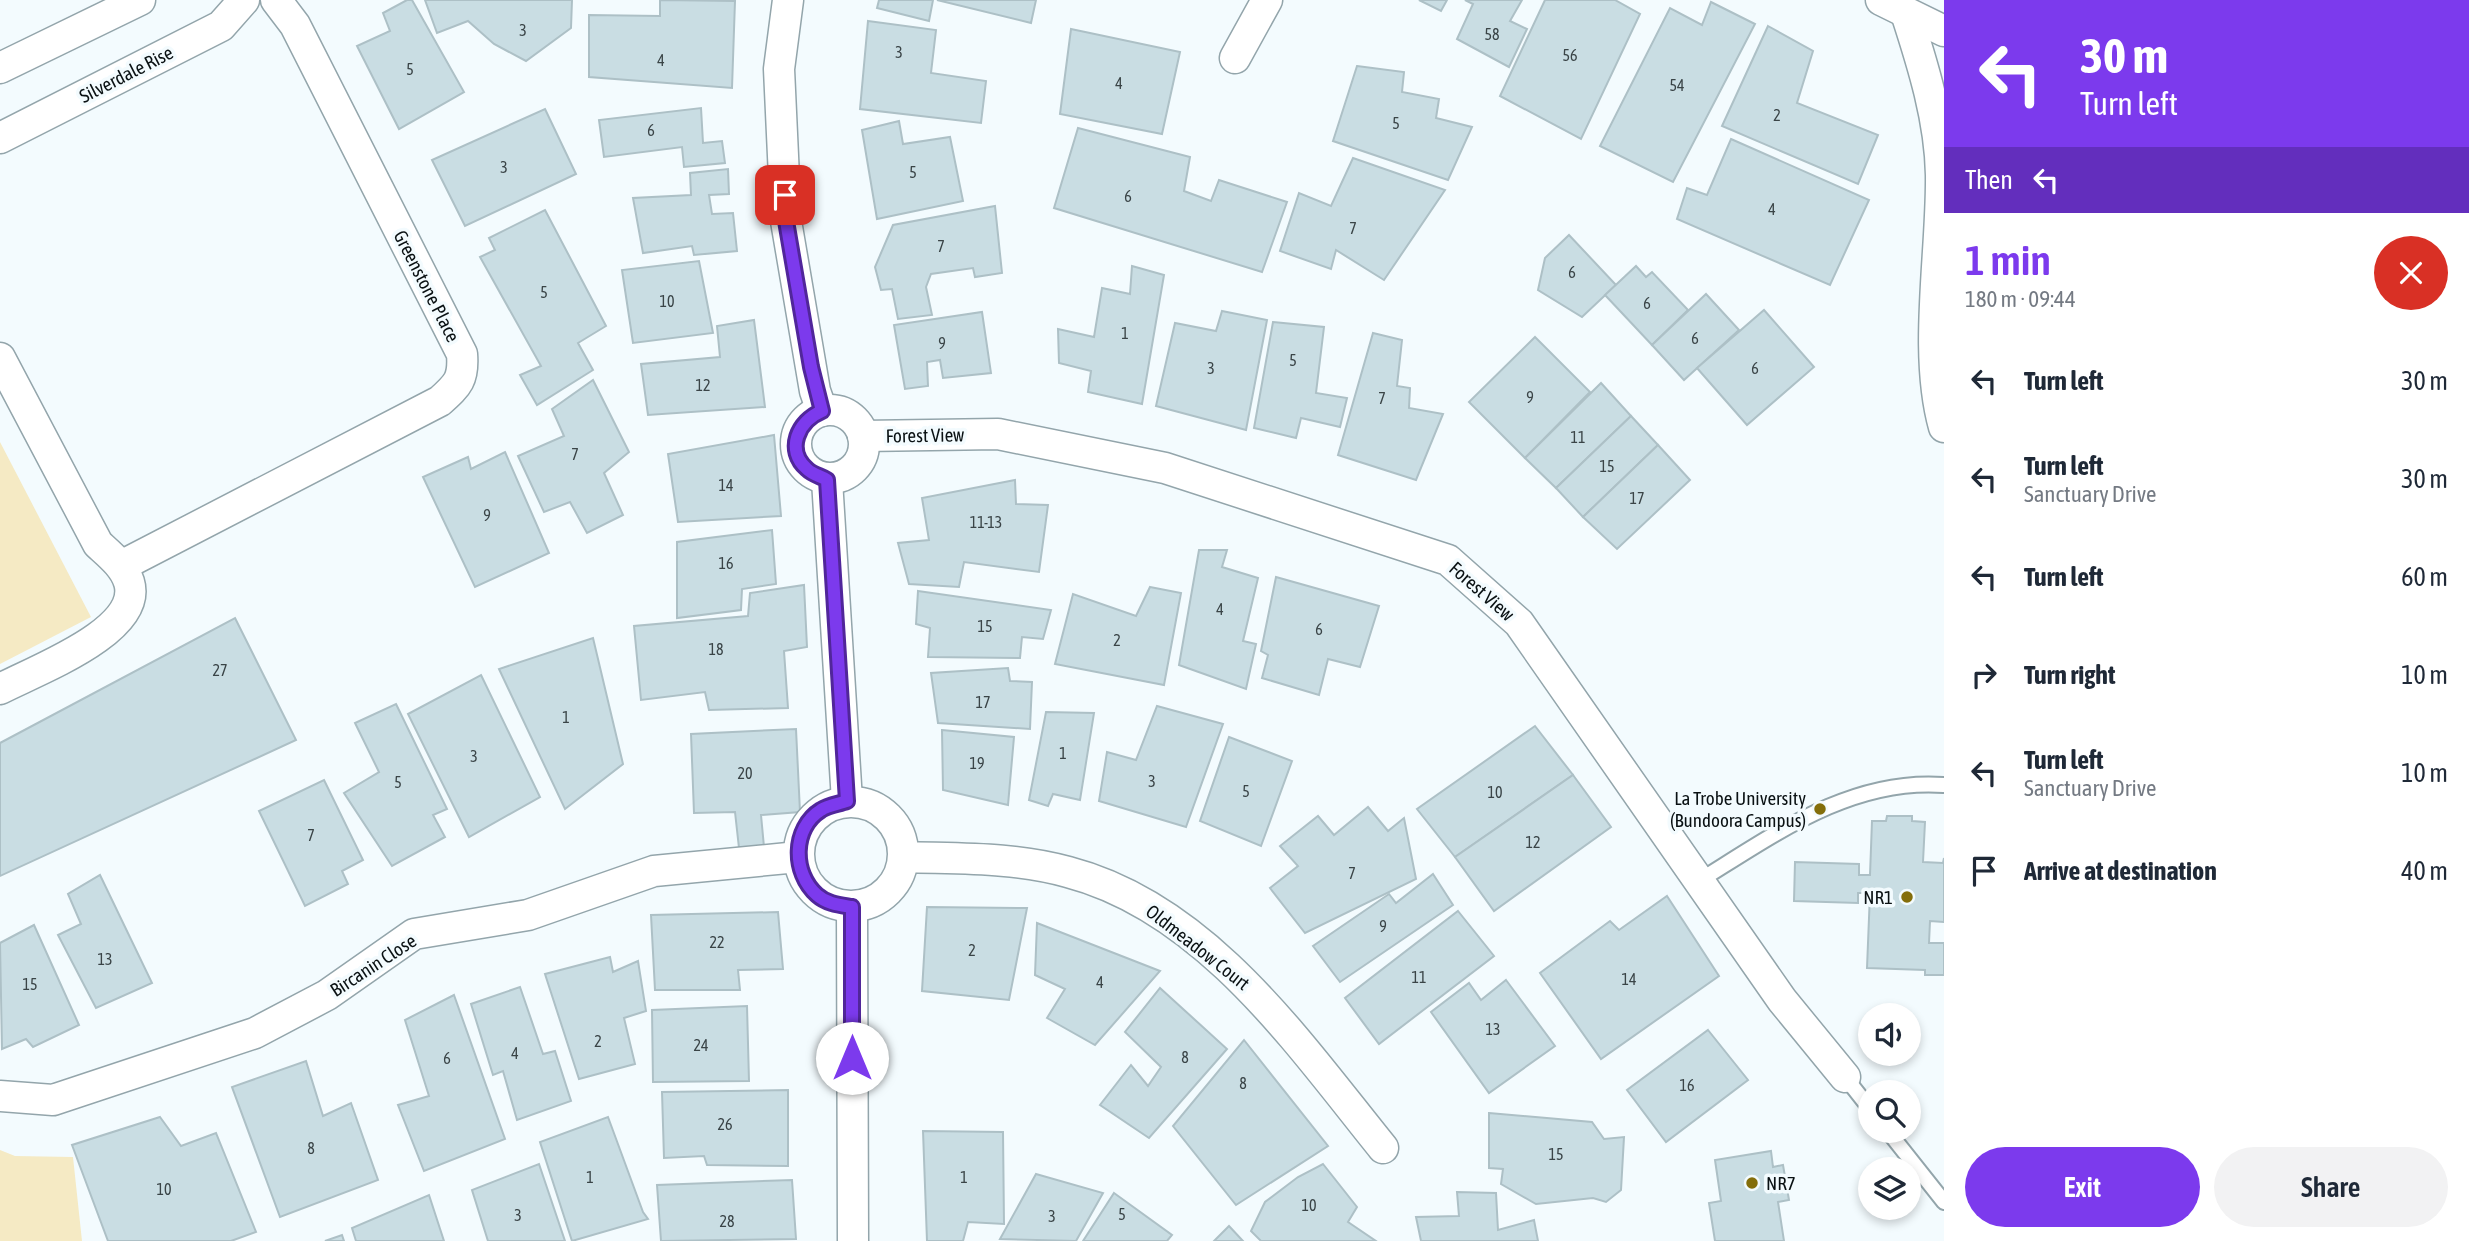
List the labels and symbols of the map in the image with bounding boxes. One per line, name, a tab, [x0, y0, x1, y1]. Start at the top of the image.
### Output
house number: 3	[519, 21, 527, 39]
house number: 58	[1484, 25, 1500, 43]
street label: Silverdale Rise	[75, 41, 177, 107]
house number: 3	[895, 43, 903, 61]
house number: 56	[1562, 46, 1578, 64]
house number: 4	[657, 51, 665, 69]
house number: 5	[406, 60, 414, 78]
house number: 4	[1115, 74, 1123, 92]
house number: 54	[1669, 76, 1685, 94]
house number: 2	[1773, 106, 1781, 124]
house number: 5	[1392, 114, 1400, 132]
house number: 6	[647, 121, 655, 139]
house number: 3	[500, 158, 508, 176]
house number: 5	[909, 163, 917, 181]
pin	[755, 165, 815, 225]
house number: 6	[1124, 187, 1132, 205]
house number: 4	[1768, 200, 1776, 218]
house number: 7	[1349, 219, 1357, 237]
street label: Greenstone Place	[389, 227, 465, 345]
house number: 7	[937, 237, 945, 255]
house number: 6	[1568, 263, 1576, 281]
house number: 5	[540, 283, 548, 301]
house number: 10	[659, 292, 675, 310]
house number: 6	[1643, 294, 1651, 312]
house number: 1	[1121, 324, 1129, 342]
house number: 6	[1691, 329, 1699, 347]
house number: 9	[938, 334, 946, 352]
house number: 5	[1289, 351, 1297, 369]
house number: 3	[1207, 359, 1215, 377]
house number: 6	[1751, 359, 1759, 377]
house number: 12	[695, 376, 711, 394]
house number: 9	[1526, 388, 1534, 406]
house number: 7	[1378, 389, 1386, 407]
street label: Forest View	[885, 423, 965, 447]
house number: 11	[1570, 428, 1586, 446]
house number: 7	[571, 445, 579, 463]
house number: 15	[1599, 457, 1615, 475]
house number: 14	[718, 476, 734, 494]
house number: 17	[1629, 489, 1645, 507]
house number: 9	[483, 506, 491, 524]
house number: 11-13	[970, 513, 1002, 531]
house number: 16	[718, 554, 734, 572]
street label: Forest View	[1445, 557, 1519, 626]
house number: 4	[1216, 600, 1224, 618]
house number: 15	[977, 617, 993, 635]
house number: 6	[1315, 620, 1323, 638]
house number: 2	[1113, 631, 1121, 649]
house number: 18	[708, 640, 724, 658]
house number: 27	[212, 661, 228, 679]
house number: 17	[975, 693, 991, 711]
house number: 1	[562, 708, 570, 726]
house number: 1	[1059, 744, 1067, 762]
house number: 3	[470, 747, 478, 765]
house number: 19	[969, 754, 985, 772]
house number: 20	[737, 764, 753, 782]
house number: 3	[1148, 772, 1156, 790]
house number: 5	[394, 773, 402, 791]
house number: 5	[1242, 782, 1250, 800]
house number: 10	[1487, 783, 1503, 801]
place label: La Trobe University (Bundoora Campus)	[1670, 787, 1806, 831]
marker: La Trobe University (Bundoora Campus)	[1812, 801, 1828, 817]
house number: 7	[307, 826, 315, 844]
house number: 12	[1525, 833, 1541, 851]
house number: 7	[1348, 864, 1356, 882]
place label: NR1	[1863, 886, 1893, 908]
marker: NR1	[1899, 889, 1915, 905]
street label: Oldmeadow Court	[1142, 900, 1254, 994]
house number: 9	[1379, 917, 1387, 935]
street label: Bircanin Close	[326, 929, 420, 1001]
house number: 22	[709, 933, 725, 951]
house number: 2	[968, 941, 976, 959]
house number: 13	[97, 950, 113, 968]
house number: 11	[1411, 968, 1427, 986]
house number: 14	[1621, 970, 1637, 988]
house number: 4	[1096, 973, 1104, 991]
house number: 15	[22, 975, 38, 993]
house number: 13	[1485, 1020, 1501, 1038]
position arrow	[815, 1021, 889, 1095]
house number: 2	[594, 1032, 602, 1050]
house number: 24	[693, 1036, 709, 1054]
house number: 4	[511, 1044, 519, 1062]
house number: 8	[1181, 1048, 1189, 1066]
house number: 6	[443, 1049, 451, 1067]
house number: 8	[1239, 1074, 1247, 1092]
house number: 16	[1679, 1076, 1695, 1094]
house number: 26	[717, 1115, 733, 1133]
house number: 8	[307, 1139, 315, 1157]
house number: 15	[1548, 1145, 1564, 1163]
house number: 1	[586, 1168, 594, 1186]
house number: 1	[960, 1168, 968, 1186]
place label: NR7	[1766, 1172, 1796, 1194]
marker: NR7	[1744, 1175, 1760, 1191]
house number: 10	[156, 1180, 172, 1198]
house number: 10	[1301, 1196, 1317, 1214]
house number: 5	[1118, 1205, 1126, 1223]
house number: 3	[514, 1206, 522, 1224]
house number: 3	[1048, 1207, 1056, 1225]
house number: 28	[719, 1212, 735, 1230]

